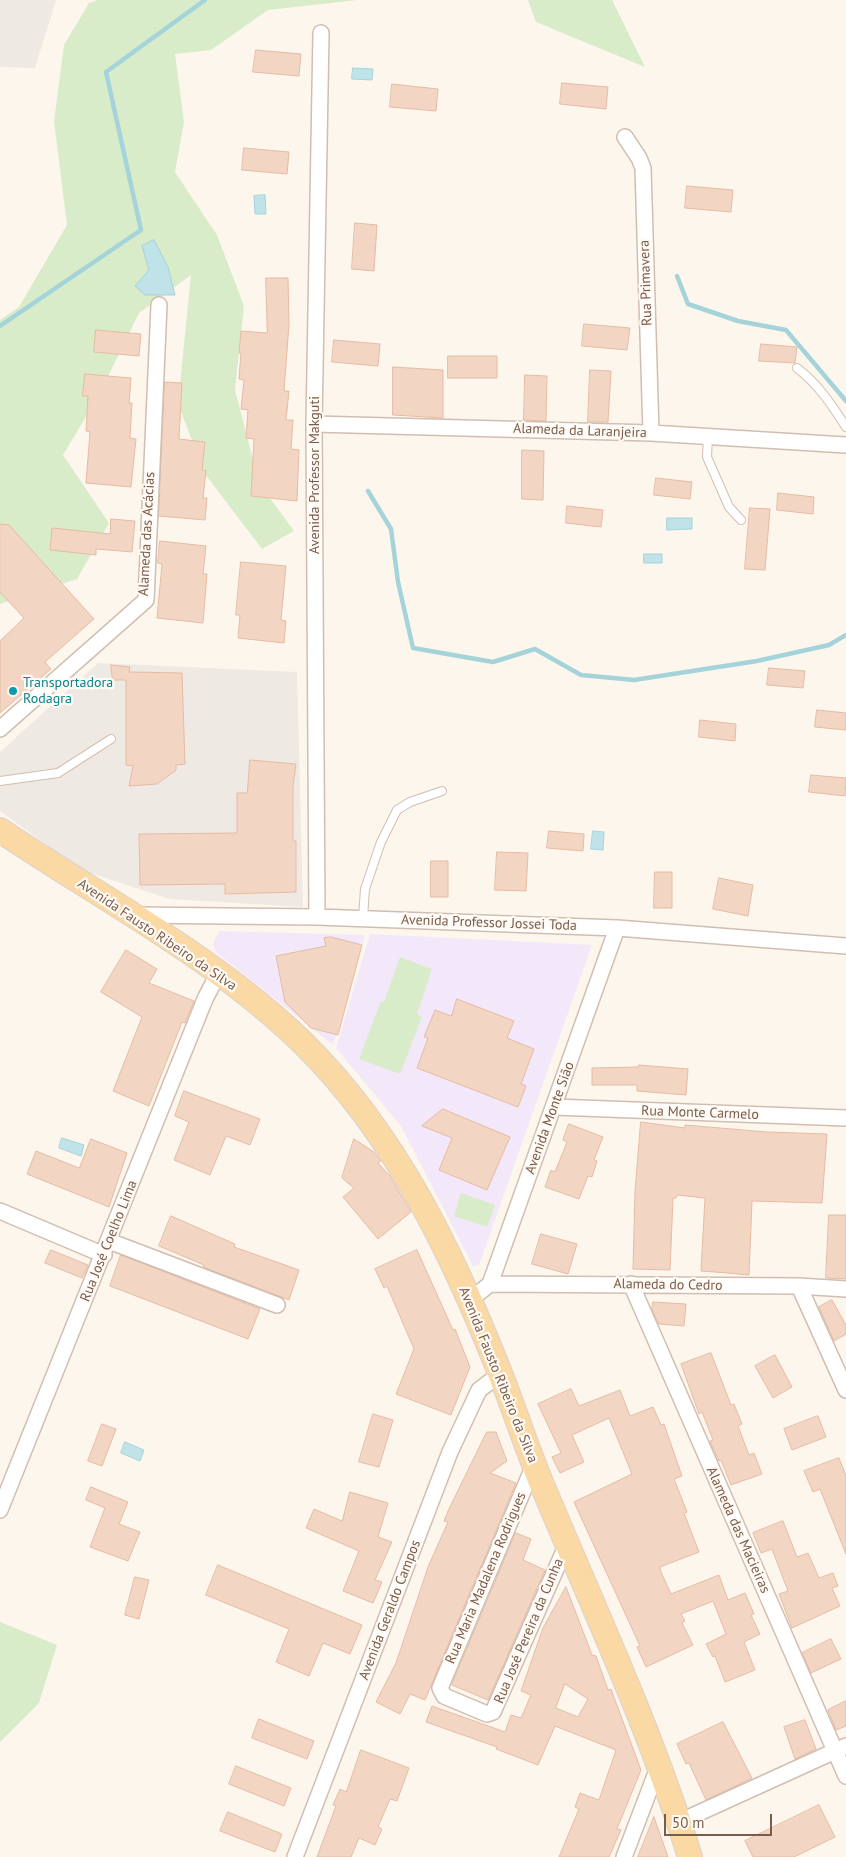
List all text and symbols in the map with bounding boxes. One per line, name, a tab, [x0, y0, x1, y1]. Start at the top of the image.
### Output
street label: Rua Primavera	[636, 240, 656, 326]
street label: Avenida Professor Makguti	[307, 396, 323, 554]
street label: Alameda da Laranjeira	[513, 420, 647, 442]
street label: Alameda das Acácias	[135, 472, 159, 596]
place label: Transportadora Rodagra	[23, 675, 113, 708]
marker: Transportadora Rodagra	[7, 685, 19, 697]
street label: Avenida Fausto Ribeiro da Silva	[74, 875, 240, 995]
street label: Avenida Professor Jossei Toda	[401, 912, 577, 934]
street label: Avenida Monte Sião	[522, 1060, 578, 1176]
street label: Rua Monte Carmelo	[641, 1103, 759, 1123]
street label: Rua José Coelho Lima	[77, 1178, 141, 1304]
street label: Alameda do Cedro	[613, 1276, 723, 1294]
street label: Avenida Fausto Ribeiro da Silva	[455, 1285, 541, 1465]
street label: Alameda das Macieiras	[703, 1464, 773, 1596]
street label: Rua Maria Madalena Rodrigues	[442, 1490, 530, 1666]
street label: Avenida Geraldo Campos	[356, 1538, 424, 1682]
street label: Rua José Pereira da Cunha	[491, 1556, 567, 1706]
scale bar	[666, 1804, 774, 1836]
text: 50 m	[672, 1813, 705, 1832]

